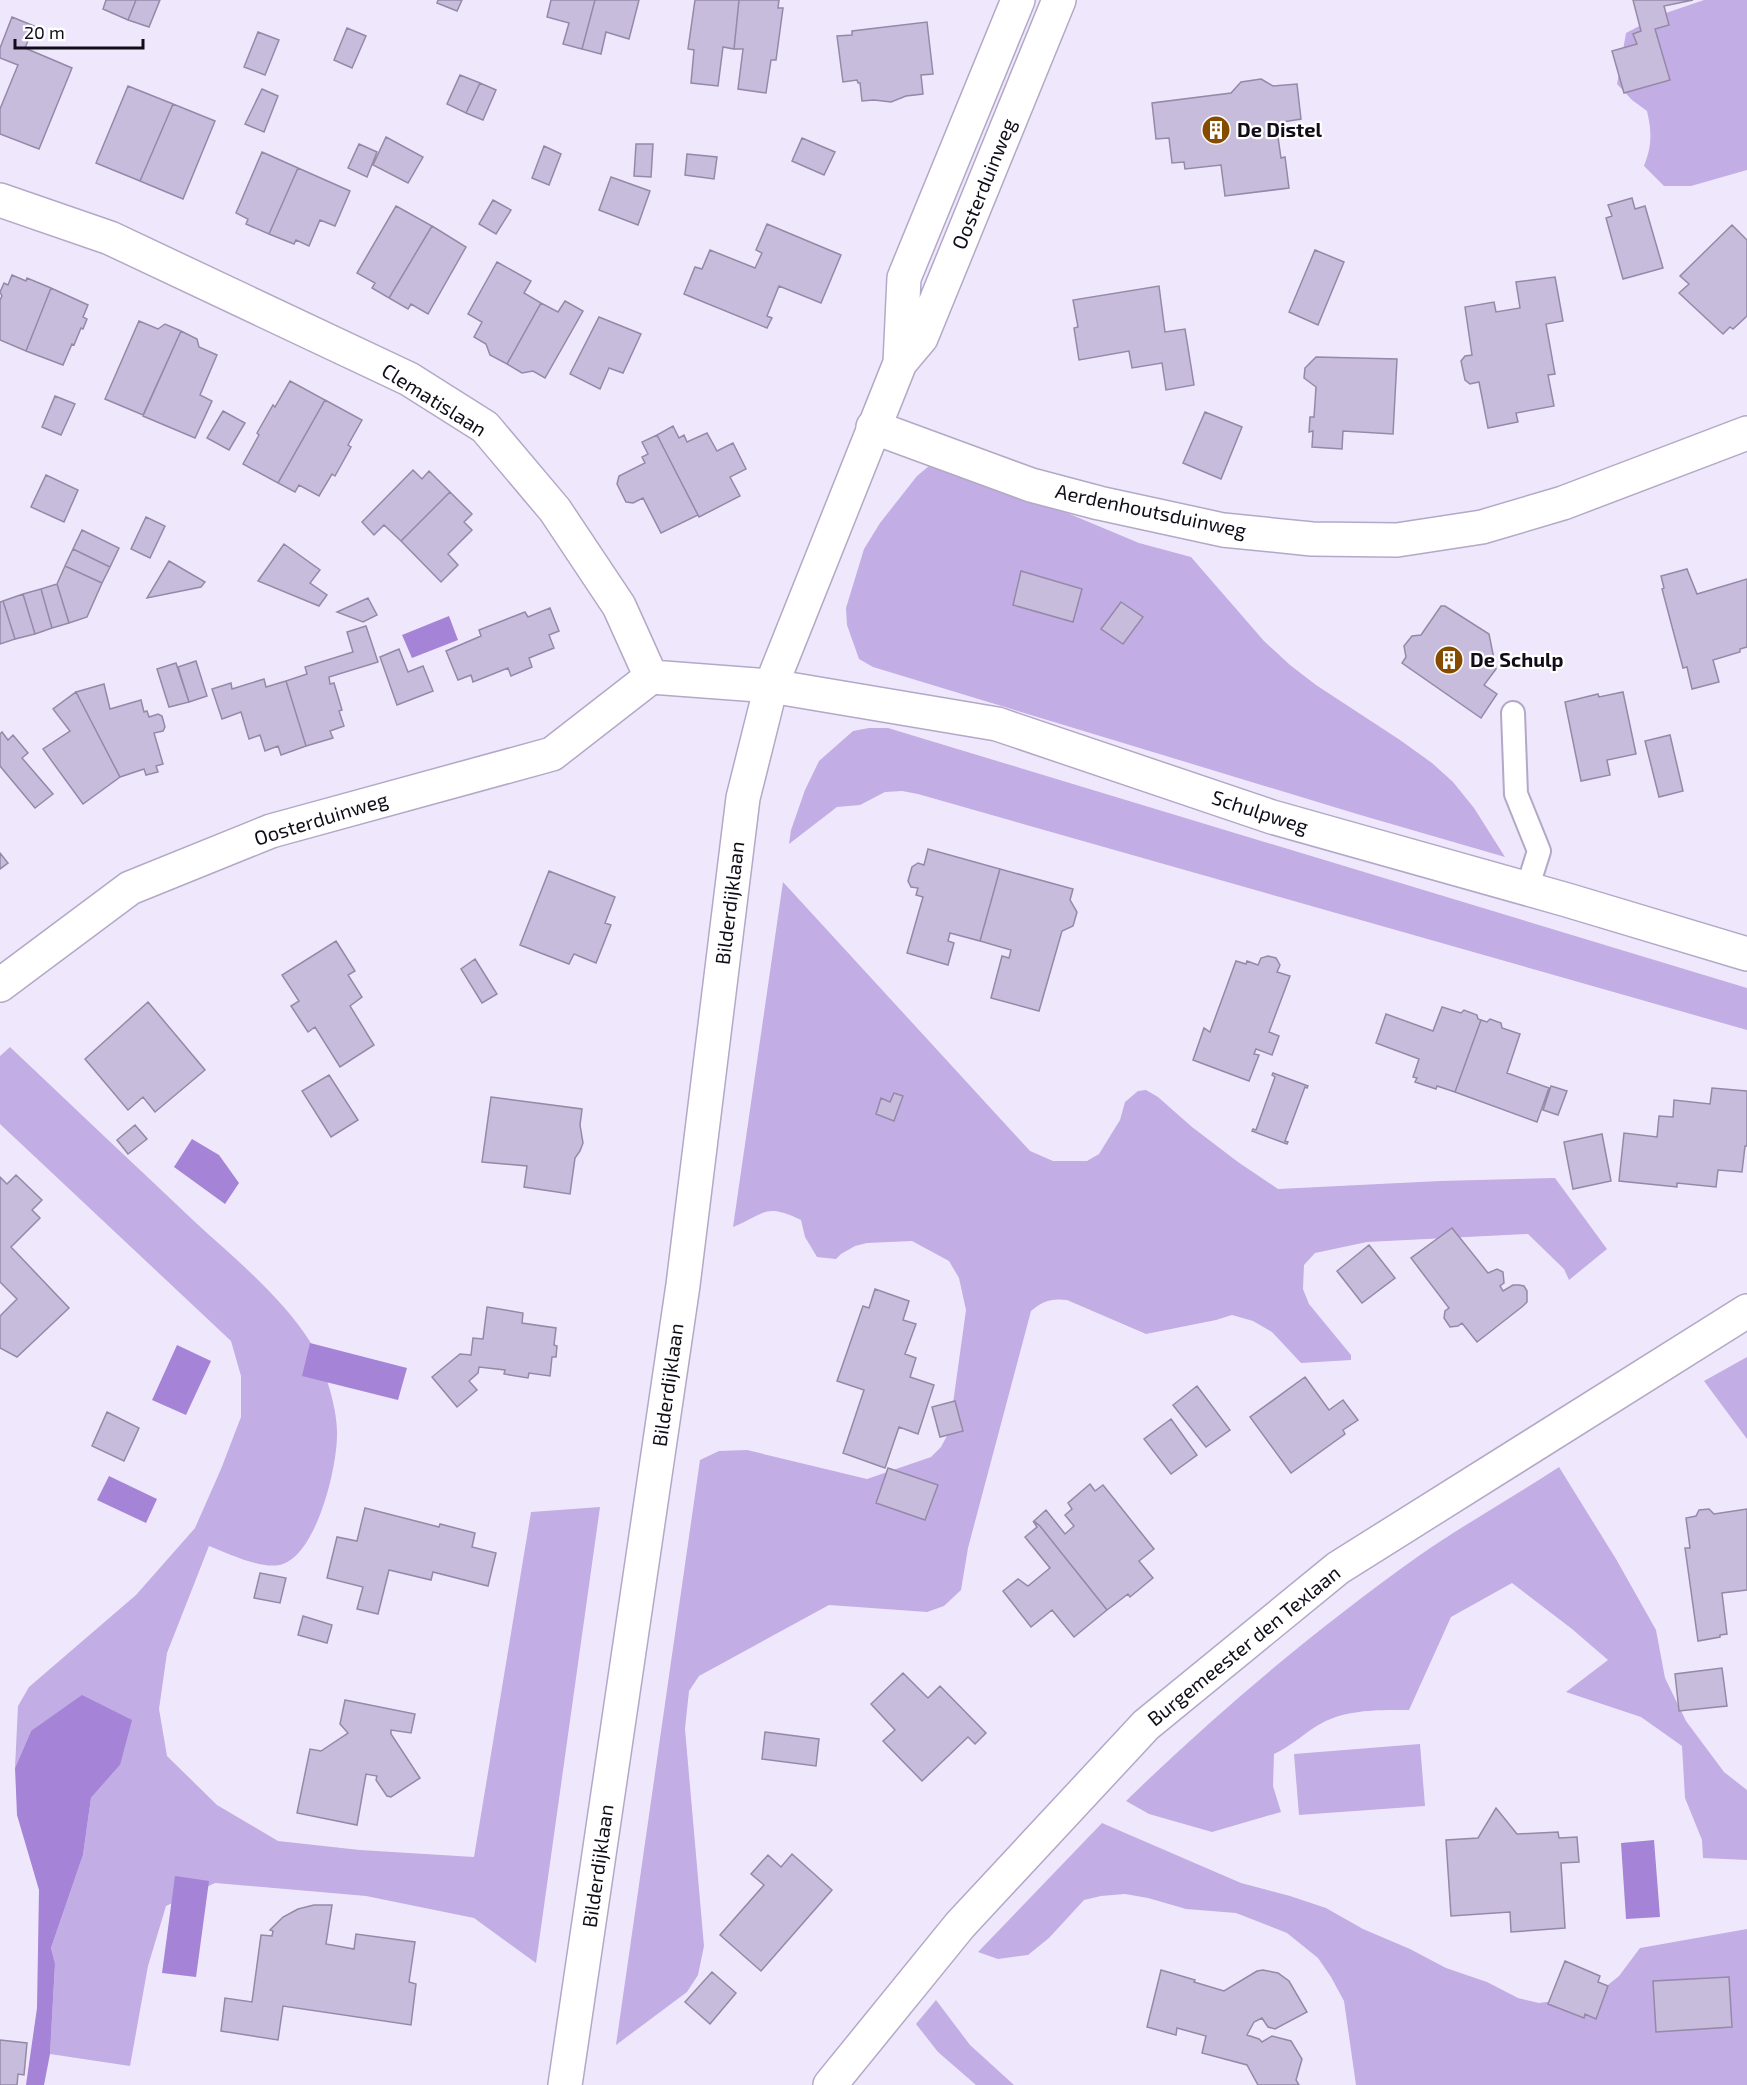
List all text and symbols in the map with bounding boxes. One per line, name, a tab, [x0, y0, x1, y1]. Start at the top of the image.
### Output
scale bar	[15, 12, 142, 50]
text: 20 m	[24, 21, 65, 43]
building icon: De Distel	[1200, 114, 1232, 146]
street label: Oosterduinweg	[946, 115, 1020, 252]
place label: De Distel	[1237, 117, 1323, 141]
street label: Clematislaan	[378, 357, 491, 441]
street label: Aerdenhoutsduinweg	[1053, 478, 1249, 542]
building icon: De Schulp	[1433, 644, 1465, 676]
place label: De Schulp	[1470, 647, 1564, 671]
street label: Schulpweg	[1209, 784, 1311, 838]
street label: Oosterduinweg	[251, 786, 391, 850]
street label: Bilderdijklaan	[710, 840, 749, 966]
street label: Bilderdijklaan	[646, 1322, 688, 1448]
street label: Burgemeester den Texlaan	[1142, 1560, 1345, 1730]
street label: Bilderdijklaan	[576, 1803, 618, 1929]

